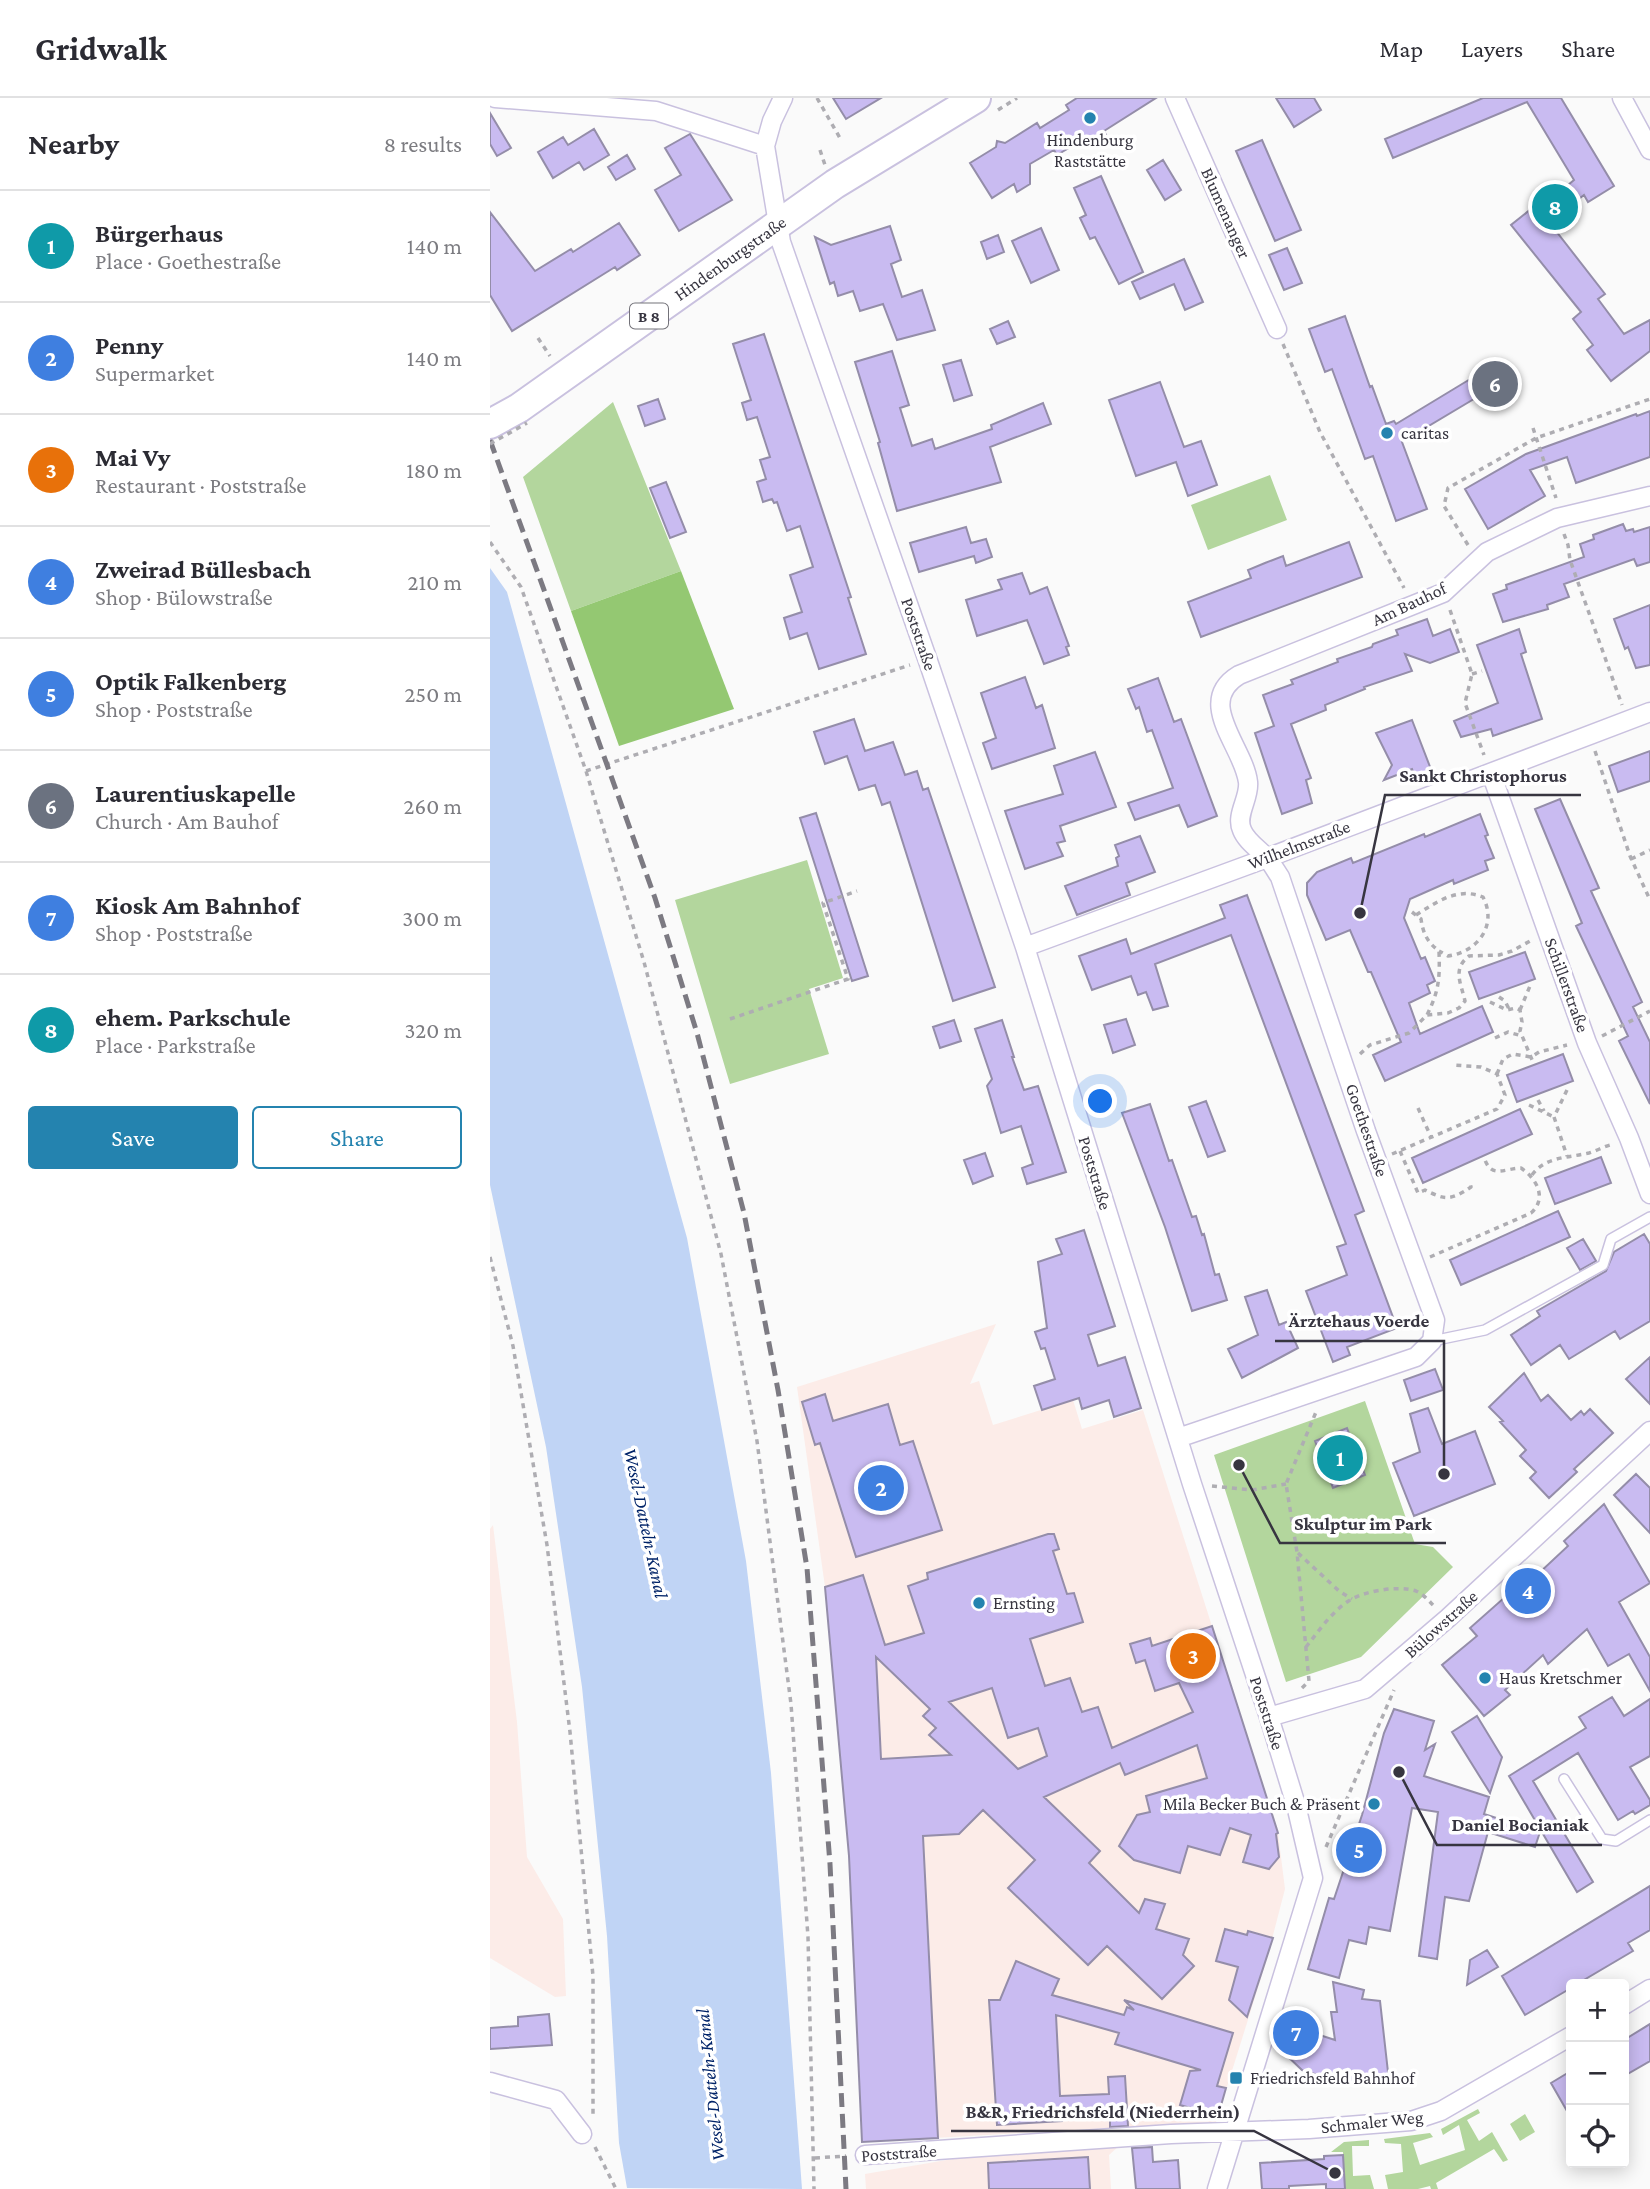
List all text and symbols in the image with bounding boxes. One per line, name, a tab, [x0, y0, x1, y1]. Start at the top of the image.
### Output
text: Gridwalk	[35, 30, 167, 67]
text: Map	[1379, 35, 1423, 62]
text: Layers	[1461, 35, 1523, 62]
text: Share	[1561, 35, 1615, 62]
marker: Hindenburg Raststätte	[1082, 110, 1098, 126]
text: Nearby	[28, 127, 119, 160]
place label: Hindenburg Raststätte	[1047, 130, 1134, 171]
text: 8 results	[384, 131, 462, 157]
street label: Blumenanger	[1197, 165, 1255, 262]
pin: 8	[1532, 181, 1578, 233]
street label: Hindenburgstraße	[670, 212, 790, 305]
text: Bürgerhaus	[95, 219, 223, 248]
text: 1	[47, 233, 55, 259]
text: 140 m	[407, 233, 462, 259]
text: Place · Goethestraße	[95, 248, 281, 274]
road number: B 8	[630, 304, 668, 328]
text: Penny	[95, 331, 163, 360]
text: 2	[45, 345, 57, 371]
text: 140 m	[407, 345, 462, 371]
pin: 6	[1472, 358, 1518, 410]
text: Supermarket	[95, 360, 214, 386]
place label: caritas	[1401, 423, 1449, 443]
marker: caritas	[1379, 425, 1395, 441]
text: Mai Vy	[95, 443, 171, 472]
text: 3	[45, 457, 57, 483]
text: 180 m	[406, 457, 462, 483]
text: Restaurant · Poststraße	[95, 472, 306, 498]
text: Zweirad Büllesbach	[95, 555, 311, 584]
text: 4	[45, 569, 57, 595]
text: 210 m	[408, 569, 462, 595]
street label: Am Bauhof	[1369, 577, 1451, 630]
text: Shop · Bülowstraße	[95, 584, 273, 610]
street label: Poststraße	[897, 595, 941, 673]
text: Optik Falkenberg	[95, 667, 287, 696]
text: 5	[45, 681, 57, 707]
text: 250 m	[404, 681, 462, 707]
text: Shop · Poststraße	[95, 696, 253, 722]
callout: Sankt Christophorus	[1385, 755, 1581, 795]
text: Sankt Christophorus	[1399, 765, 1567, 786]
text: Laurentiuskapelle	[95, 779, 296, 808]
text: 6	[45, 793, 57, 819]
text: 260 m	[404, 793, 462, 819]
text: Church · Am Bauhof	[95, 808, 279, 834]
street label: Wilhelmstraße	[1245, 816, 1353, 874]
text: Kiosk Am Bahnhof	[95, 891, 300, 920]
text: 7	[45, 905, 57, 931]
text: 300 m	[402, 905, 462, 931]
text: Shop · Poststraße	[95, 920, 253, 946]
street label: Schillerstraße	[1541, 935, 1593, 1035]
text: ehem. Parkschule	[95, 1003, 291, 1032]
text: 8	[44, 1017, 58, 1043]
text: 320 m	[404, 1017, 462, 1043]
text: Place · Parkstraße	[95, 1032, 256, 1058]
street label: Goethestraße	[1342, 1081, 1392, 1179]
your location	[1083, 1084, 1117, 1118]
button: Save	[28, 1106, 238, 1169]
button: Share	[252, 1106, 462, 1169]
street label: Poststraße	[1074, 1134, 1116, 1212]
callout: Ärztehaus Voerde	[1275, 1301, 1444, 1341]
text: Ärztehaus Voerde	[1288, 1310, 1430, 1331]
pin: 1	[1317, 1432, 1363, 1484]
water label: Wesel-Datteln-Kanal	[620, 1446, 672, 1600]
pin: 2	[858, 1462, 904, 1514]
callout: Skulptur im Park	[1280, 1503, 1446, 1543]
text: Skulptur im Park	[1294, 1513, 1433, 1534]
pin: 4	[1505, 1565, 1551, 1617]
street label: Bülowstraße	[1400, 1586, 1482, 1662]
place label: Ernsting	[993, 1593, 1055, 1613]
marker: Ernsting	[971, 1595, 987, 1611]
pin: 3	[1170, 1630, 1216, 1682]
place label: Haus Kretschmer	[1499, 1668, 1623, 1688]
marker: Haus Kretschmer	[1477, 1670, 1493, 1686]
street label: Poststraße	[1246, 1674, 1288, 1752]
place label: Mila Becker Buch & Präsent	[1163, 1794, 1361, 1814]
marker: Mila Becker Buch & Präsent	[1366, 1796, 1382, 1812]
callout: Daniel Bocianiak	[1437, 1805, 1602, 1845]
text: Daniel Bocianiak	[1451, 1814, 1589, 1835]
pin: 5	[1336, 1824, 1382, 1876]
map controls	[1566, 1979, 1629, 2168]
button: +	[1566, 1979, 1629, 2042]
pin: 7	[1273, 2007, 1319, 2059]
water label: Wesel-Datteln-Kanal	[692, 2008, 728, 2162]
button: −	[1566, 2042, 1629, 2105]
place label: Friedrichsfeld Bahnhof	[1250, 2068, 1416, 2088]
marker: Friedrichsfeld Bahnhof	[1228, 2070, 1244, 2086]
callout: B&R, Friedrichsfeld (Niederrhein)	[951, 2091, 1254, 2131]
text: B&R, Friedrichsfeld (Niederrhein)	[966, 2101, 1240, 2123]
button: locate	[1566, 2105, 1629, 2168]
street label: Schmaler Weg	[1320, 2107, 1425, 2137]
street label: Poststraße	[860, 2140, 938, 2166]

